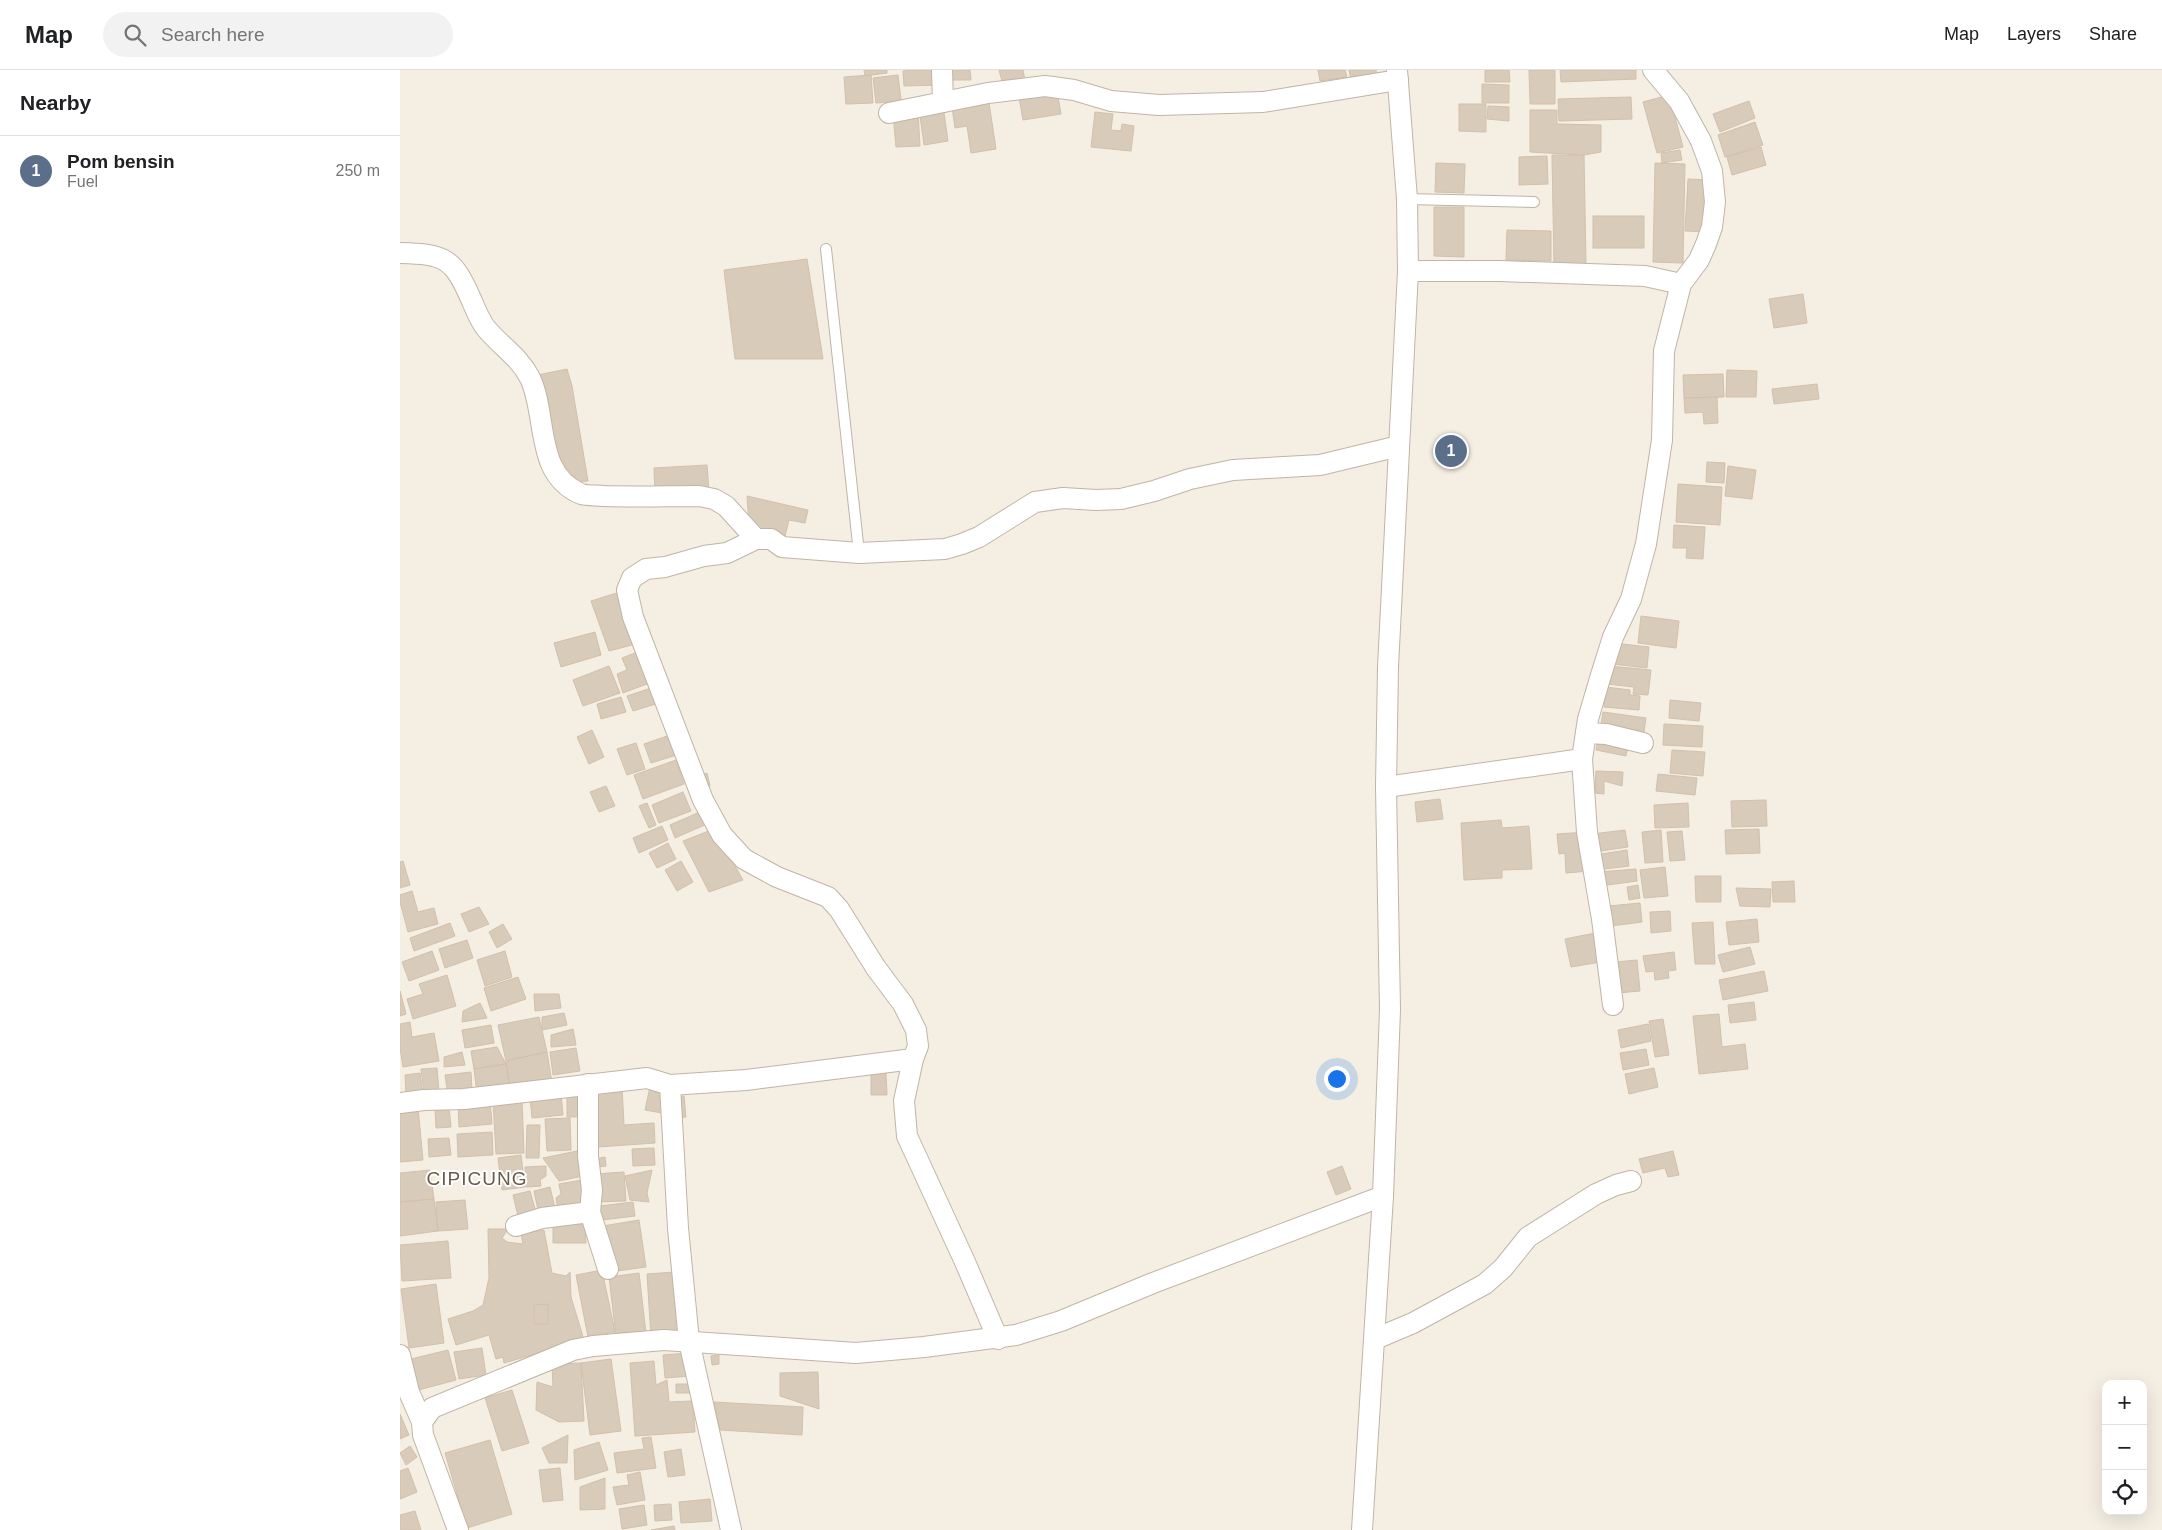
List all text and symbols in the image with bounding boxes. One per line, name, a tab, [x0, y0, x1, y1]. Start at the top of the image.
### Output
search box	[103, 12, 453, 57]
text: Map	[25, 21, 73, 48]
icon: search	[121, 21, 149, 49]
text: Search here	[161, 24, 265, 45]
text: Map	[1944, 24, 1979, 44]
text: Layers	[2007, 24, 2061, 44]
text: Share	[2089, 24, 2137, 44]
text: Nearby	[20, 91, 91, 114]
text: Pom bensin	[67, 151, 175, 172]
text: 1	[32, 162, 40, 179]
text: 250 m	[336, 162, 380, 179]
text: Fuel	[67, 173, 98, 190]
pin: 1	[1435, 432, 1467, 470]
your location	[1324, 1066, 1350, 1092]
district label: CIPICUNG	[427, 1168, 527, 1189]
map controls	[2102, 1380, 2147, 1515]
button: +	[2102, 1380, 2147, 1425]
button: −	[2102, 1425, 2147, 1470]
button: locate	[2102, 1470, 2147, 1515]

